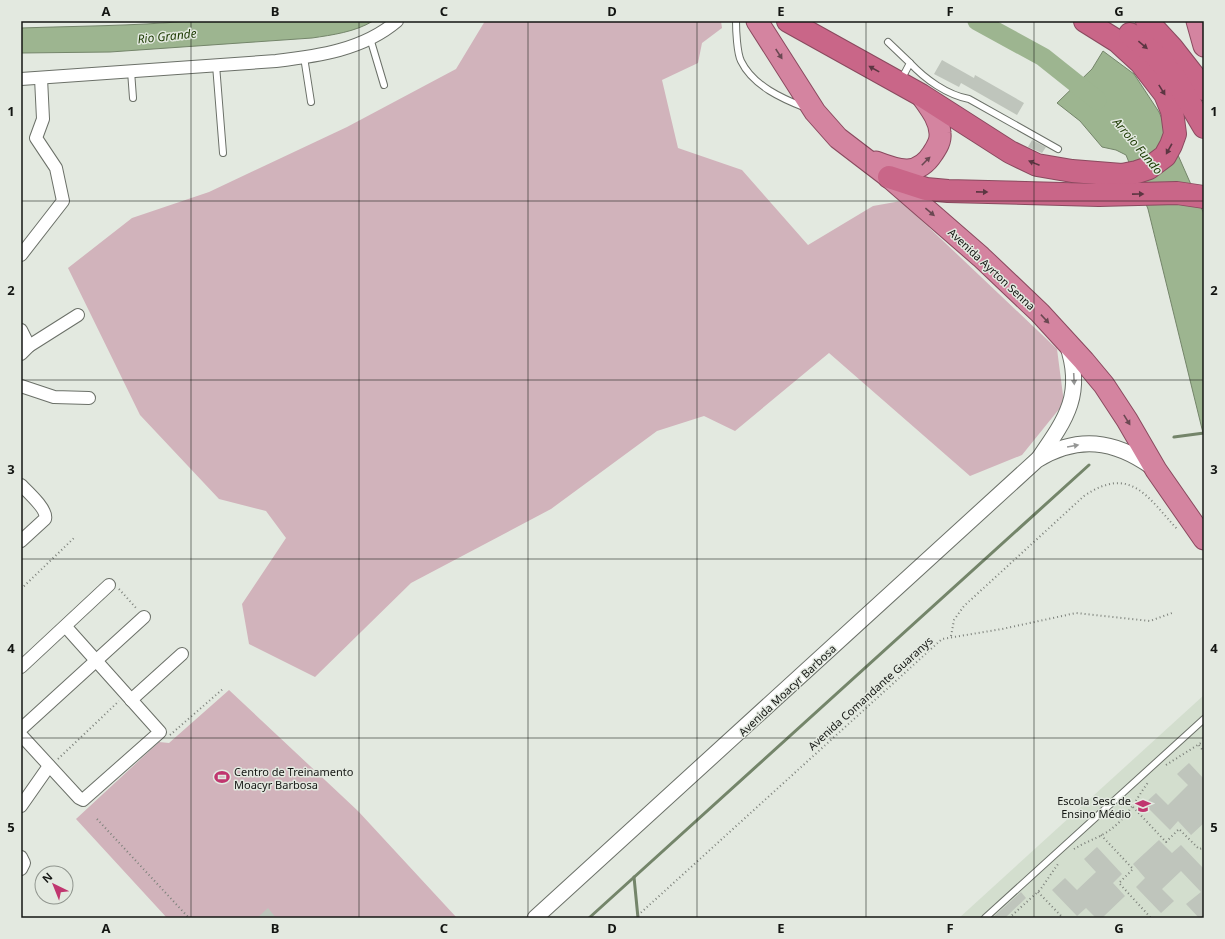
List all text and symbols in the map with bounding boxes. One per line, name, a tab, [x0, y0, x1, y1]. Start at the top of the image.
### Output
text: A	[102, 2, 111, 20]
text: B	[271, 2, 279, 20]
text: C	[440, 2, 448, 20]
text: D	[607, 2, 617, 20]
text: E	[777, 2, 785, 20]
text: F	[946, 2, 954, 20]
text: G	[1114, 2, 1124, 20]
water label: Rio Grande	[137, 24, 197, 48]
one-way arrow	[1137, 40, 1148, 49]
one-way arrow	[775, 48, 782, 60]
one-way arrow	[868, 66, 880, 73]
one-way arrow	[1158, 85, 1166, 95]
text: 1	[7, 102, 15, 120]
text: 1	[1210, 102, 1218, 120]
water label: Arroio Fundo	[1109, 113, 1167, 178]
one-way arrow	[1165, 143, 1172, 155]
one-way arrow	[921, 156, 931, 166]
one-way arrow	[1027, 159, 1039, 165]
one-way arrow	[976, 189, 989, 195]
one-way arrow	[1132, 191, 1145, 197]
one-way arrow	[924, 207, 935, 216]
street label: Avenida Ayrton Senna	[945, 225, 1039, 313]
text: 2	[7, 281, 15, 299]
text: 2	[1210, 281, 1218, 299]
one-way arrow	[1041, 314, 1050, 324]
one-way arrow	[1071, 373, 1077, 386]
one-way arrow	[1123, 415, 1131, 425]
one-way arrow	[1066, 442, 1079, 448]
text: 3	[7, 460, 15, 478]
text: 3	[1210, 460, 1218, 478]
street label: Avenida Comandante Guaranys	[804, 633, 936, 753]
text: 4	[7, 639, 15, 657]
text: 4	[1210, 639, 1218, 657]
street label: Avenida Moacyr Barbosa	[735, 641, 839, 739]
place label: Centro de Treinamento Moacyr Barbosa	[234, 764, 354, 792]
sports icon: Centro de Treinamento Moacyr Barbosa	[213, 768, 231, 786]
place label: Escola Sesc de Ensino Médio	[1057, 793, 1131, 821]
school or university icon: Escola Sesc de Ensino Médio	[1134, 797, 1152, 815]
text: 5	[7, 818, 15, 836]
text: 5	[1210, 818, 1218, 836]
north arrow	[34, 865, 74, 905]
text: N	[38, 869, 55, 886]
text: A	[102, 919, 111, 937]
text: B	[271, 919, 279, 937]
text: C	[440, 919, 448, 937]
text: D	[607, 919, 617, 937]
text: E	[777, 919, 785, 937]
text: F	[946, 919, 954, 937]
text: G	[1114, 919, 1124, 937]

